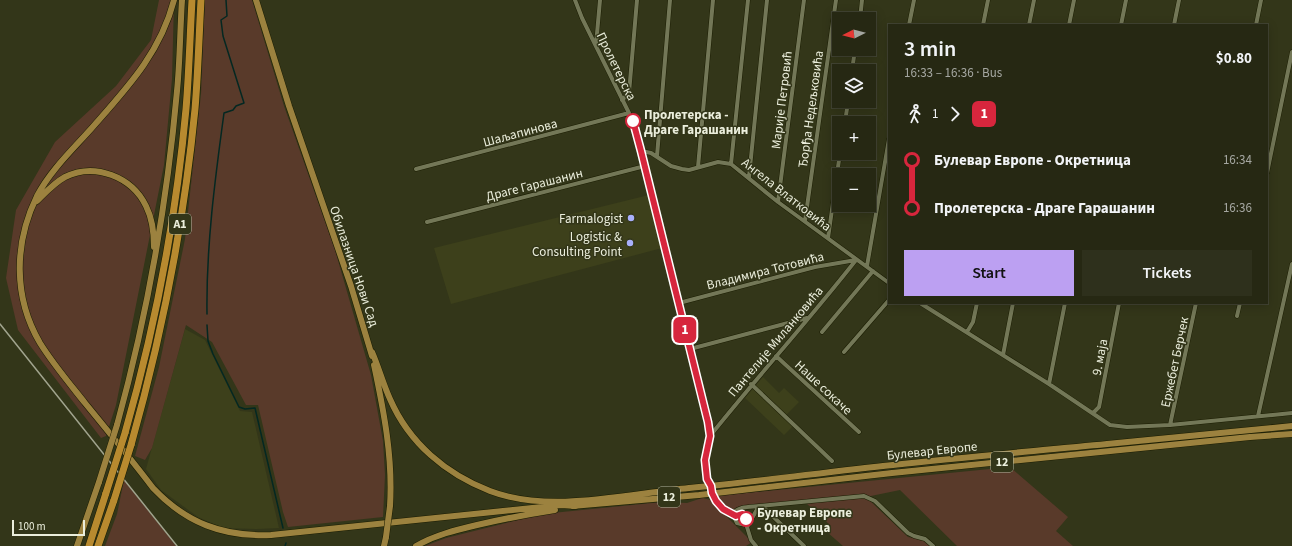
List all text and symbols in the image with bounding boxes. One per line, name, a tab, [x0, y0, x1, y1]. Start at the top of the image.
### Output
north arrow	[832, 12, 876, 56]
map controls	[832, 12, 876, 212]
street label: Пролетерска	[592, 29, 640, 104]
text: 3 min	[904, 33, 956, 65]
text: $0.80	[1216, 48, 1252, 69]
street label: Ђорђа Недељковића	[794, 49, 828, 169]
street label: Марије Петровић	[767, 50, 797, 150]
button: layers	[832, 64, 876, 108]
text: 16:33 – 16:36 · Bus	[904, 64, 1002, 82]
icon: walk	[904, 103, 926, 125]
icon: forward	[944, 103, 966, 125]
text: 1	[980, 104, 988, 124]
text: 1	[932, 105, 938, 123]
place label: Пролетерска - Драге Гарашанин	[644, 106, 748, 139]
marker: Пролетерска - Драге Гарашанин	[625, 113, 641, 129]
street label: Шаљапинова	[481, 114, 559, 152]
button: +	[832, 116, 876, 160]
text: Булевар Европе - Окретница	[934, 150, 1131, 171]
text: 16:34	[1223, 151, 1252, 169]
street label: Ангела Влатковића	[738, 154, 835, 236]
street label: Драге Гарашанин	[484, 164, 585, 206]
button: −	[832, 168, 876, 212]
text: Пролетерска - Драге Гарашанин	[934, 198, 1155, 219]
text: 16:36	[1223, 199, 1252, 217]
street label: Обилазница Нови Сад	[325, 204, 383, 329]
place label: Farmalogist	[559, 210, 624, 228]
marker: Farmalogist	[626, 213, 636, 223]
road number: A1	[169, 214, 191, 234]
place label: Logistic & Consulting Point	[532, 228, 623, 261]
marker: Logistic & Consulting Point	[625, 238, 635, 248]
street label: Владимира Тотовића	[705, 248, 826, 294]
button: Start	[904, 250, 1074, 296]
button: Tickets	[1082, 250, 1252, 296]
street label: Пантелије Миланковића	[724, 282, 827, 401]
street label: Ержебет Берчек	[1157, 315, 1193, 409]
line badge: 1	[672, 317, 698, 343]
text: 1	[681, 320, 689, 340]
street label: 9. маја	[1088, 337, 1112, 377]
street label: Наше сокаче	[791, 356, 856, 419]
street label: Булевар Европе	[886, 437, 978, 465]
road number: 12	[991, 452, 1013, 472]
road number: 12	[658, 487, 680, 507]
place label: Булевар Европе - Окретница	[757, 504, 852, 537]
marker: Булевар Европе - Окретница	[738, 511, 754, 527]
scale bar	[12, 518, 85, 537]
text: 100 m	[18, 519, 46, 534]

